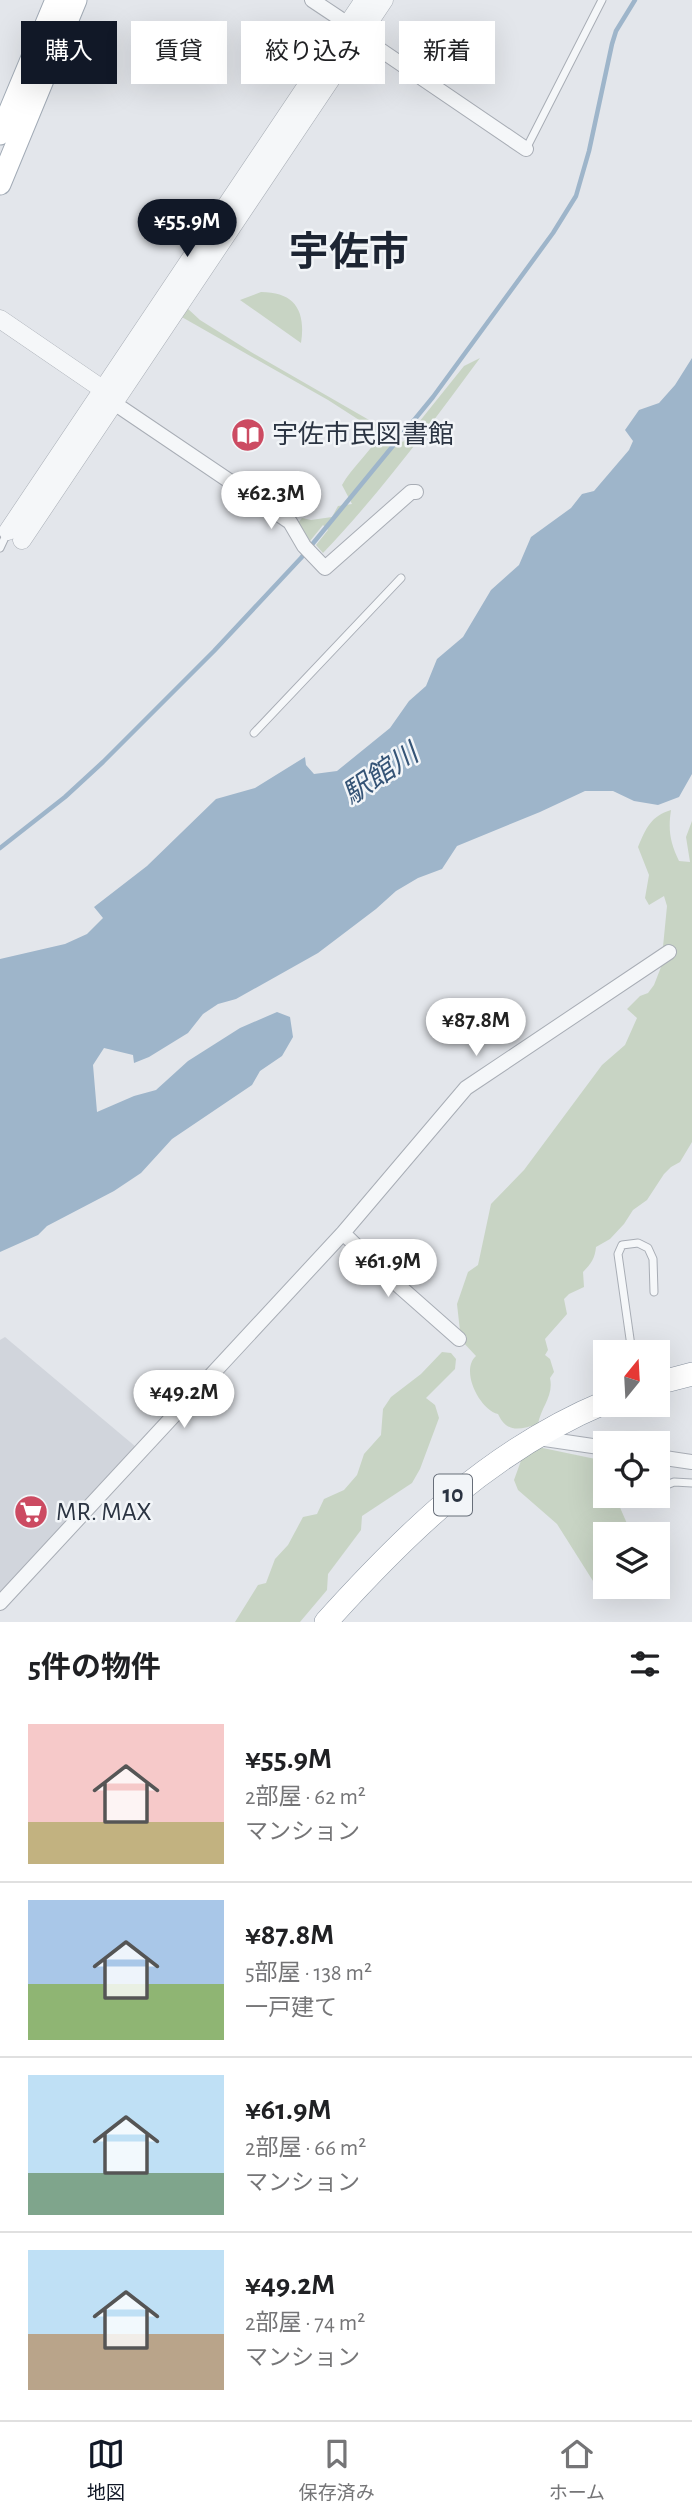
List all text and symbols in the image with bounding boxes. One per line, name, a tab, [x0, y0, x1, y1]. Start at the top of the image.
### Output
chip: 購入	[21, 21, 117, 84]
chip: 賃貸	[131, 21, 227, 84]
chip: 絞り込み	[241, 21, 385, 84]
chip: 新着	[399, 21, 495, 84]
pin: ¥55.9M	[130, 200, 244, 259]
text: ¥55.9M	[154, 210, 220, 233]
district label: 宇佐市	[289, 230, 409, 273]
library icon: 宇佐市民図書館	[229, 416, 267, 454]
place label: 宇佐市民図書館	[272, 421, 454, 448]
pin: ¥62.3M	[214, 472, 328, 531]
text: ¥62.3M	[237, 482, 305, 505]
water label: 駅館川	[337, 737, 426, 810]
pin: ¥87.8M	[419, 998, 533, 1058]
text: ¥87.8M	[442, 1009, 510, 1032]
pin: ¥61.9M	[331, 1240, 445, 1299]
text: ¥61.9M	[355, 1250, 421, 1273]
north arrow	[593, 1340, 670, 1418]
map controls	[593, 1340, 670, 1599]
pin: ¥49.2M	[127, 1370, 241, 1430]
text: ¥49.2M	[149, 1381, 219, 1404]
button: locate	[593, 1431, 670, 1508]
road number: 10	[434, 1475, 472, 1516]
supermarket icon: MR. MAX	[12, 1493, 50, 1531]
place label: MR. MAX	[56, 1499, 152, 1525]
button: layers	[593, 1522, 670, 1599]
icon: filters	[626, 1645, 664, 1683]
text: 5件の物件	[28, 1653, 161, 1683]
text: ¥55.9M	[245, 1744, 332, 1774]
icon: home	[84, 1752, 168, 1836]
text: 2部屋 · 62 m²	[245, 1786, 366, 1809]
text: マンション	[245, 1821, 360, 1844]
text: ¥87.8M	[245, 1920, 334, 1950]
icon: home	[84, 1928, 168, 2012]
text: 5部屋 · 138 m²	[245, 1962, 372, 1985]
text: 一戸建て	[245, 1997, 337, 2020]
text: ¥61.9M	[245, 2095, 331, 2125]
icon: home	[84, 2103, 168, 2187]
text: 2部屋 · 66 m²	[245, 2137, 366, 2160]
text: マンション	[245, 2172, 360, 2195]
text: ¥49.2M	[245, 2270, 335, 2300]
icon: home	[84, 2278, 168, 2362]
text: 2部屋 · 74 m²	[245, 2312, 365, 2335]
text: マンション	[245, 2347, 360, 2370]
tab: 地図	[87, 2435, 125, 2505]
tab: 保存済み	[299, 2435, 375, 2505]
tab: ホーム	[549, 2435, 605, 2505]

